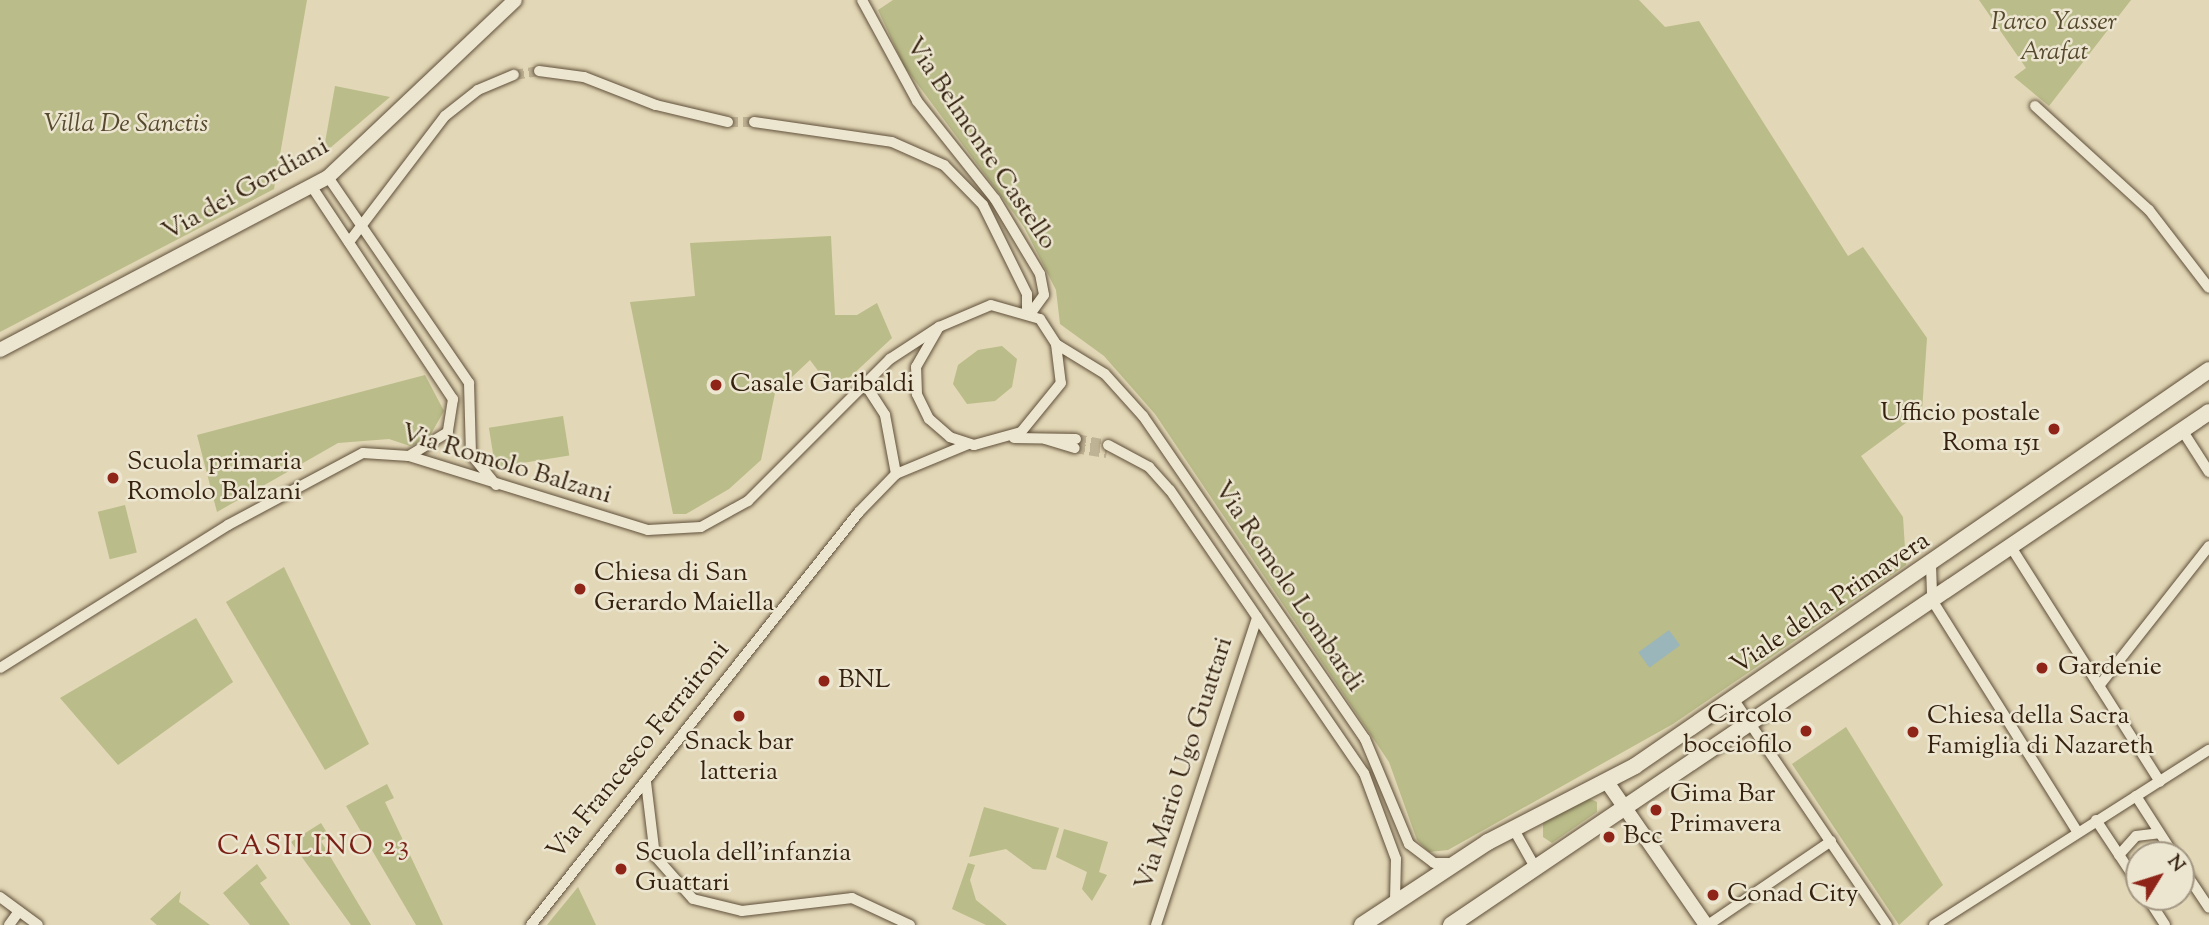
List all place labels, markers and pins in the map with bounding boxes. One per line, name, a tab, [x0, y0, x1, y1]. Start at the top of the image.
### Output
place label: Casale Garibaldi	[730, 369, 914, 401]
marker: Casale Garibaldi	[708, 377, 724, 393]
place label: Ufficio postale Roma 151	[1880, 398, 2040, 460]
marker: Ufficio postale Roma 151	[2046, 421, 2062, 437]
place label: Scuola primaria Romolo Balzani	[127, 447, 302, 508]
marker: Scuola primaria Romolo Balzani	[105, 470, 121, 486]
place label: Chiesa di San Gerardo Maiella	[594, 558, 774, 620]
marker: Chiesa di San Gerardo Maiella	[572, 581, 588, 597]
place label: Gardenie	[2058, 652, 2162, 684]
marker: Gardenie	[2032, 658, 2052, 678]
place label: BNL	[838, 665, 890, 697]
marker: BNL	[816, 673, 832, 689]
place label: Circolo bocciofilo	[1683, 700, 1792, 762]
place label: Chiesa della Sacra Famiglia di Nazareth	[1927, 701, 2154, 762]
marker: Snack bar latteria	[731, 708, 747, 724]
marker: Circolo bocciofilo	[1798, 723, 1814, 739]
marker: Chiesa della Sacra Famiglia di Nazareth	[1905, 724, 1921, 740]
place label: Snack bar latteria	[684, 727, 794, 788]
place label: Gima Bar Primavera	[1670, 779, 1781, 840]
marker: Gima Bar Primavera	[1648, 802, 1664, 818]
place label: Bcc	[1623, 821, 1663, 853]
marker: Bcc	[1601, 829, 1617, 845]
place label: Scuola dell'infanzia Guattari	[635, 838, 851, 900]
marker: Scuola dell'infanzia Guattari	[613, 861, 629, 877]
place label: Conad City	[1727, 879, 1858, 911]
marker: Conad City	[1705, 887, 1721, 903]

